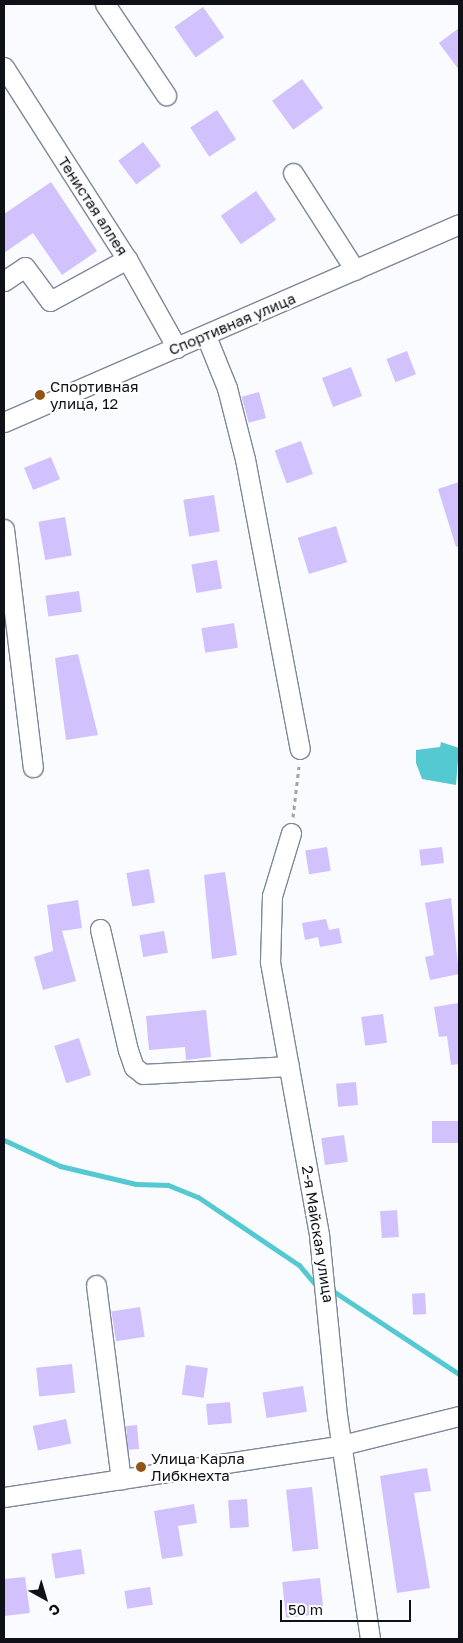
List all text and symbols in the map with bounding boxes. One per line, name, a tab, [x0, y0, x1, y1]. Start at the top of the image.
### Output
street label: Тенистая аллея	[54, 153, 132, 259]
street label: Спортивная улица	[166, 289, 298, 359]
place label: Спортивная улица, 12	[50, 377, 138, 412]
marker: Спортивная улица, 12	[34, 389, 46, 401]
street label: 2-я Майская улица	[298, 1164, 338, 1304]
place label: Улица Карла Либкнехта	[151, 1449, 245, 1484]
marker: Улица Карла Либкнехта	[135, 1461, 147, 1473]
north arrow	[20, 1573, 70, 1623]
scale bar	[283, 1590, 414, 1622]
text: С	[46, 1600, 64, 1620]
text: 50 m	[288, 1600, 323, 1618]

